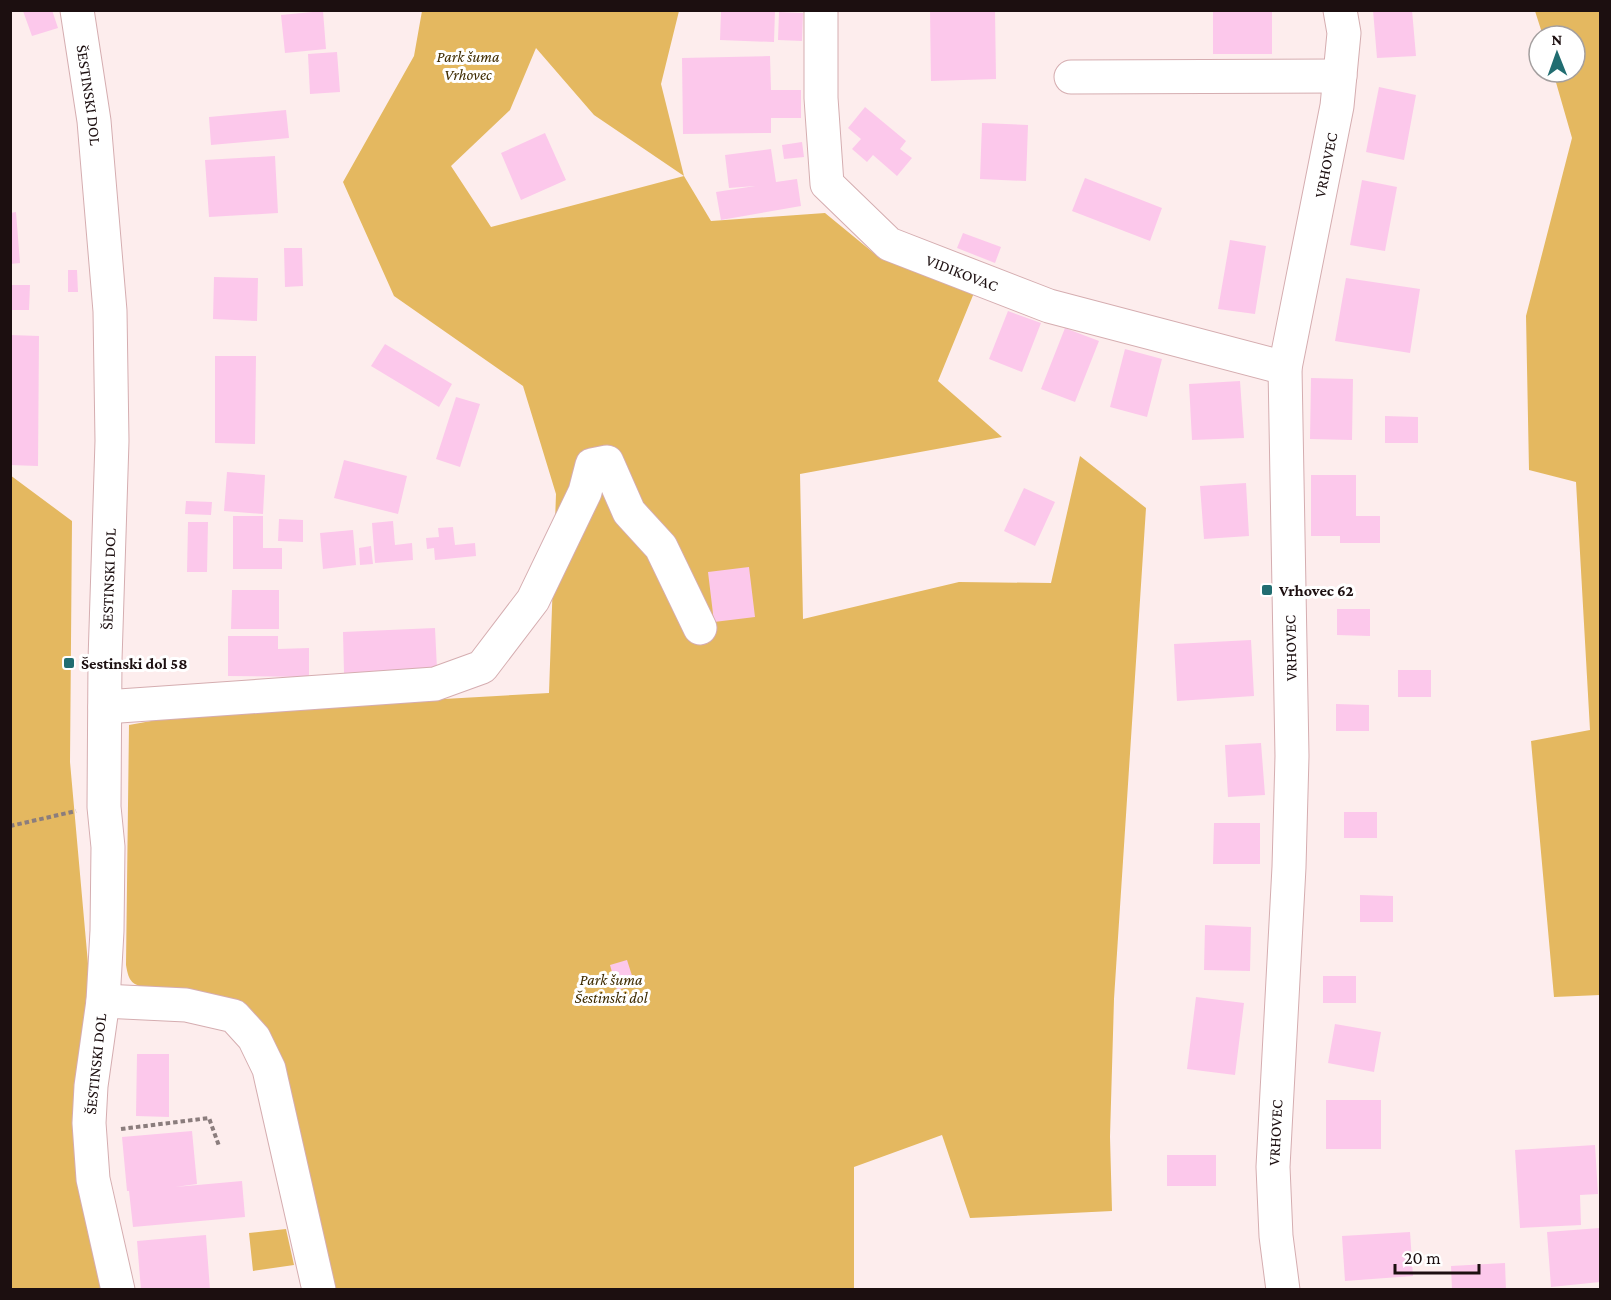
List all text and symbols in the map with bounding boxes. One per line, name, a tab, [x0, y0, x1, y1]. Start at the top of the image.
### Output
north arrow	[1527, 24, 1587, 84]
text: N	[1551, 31, 1562, 48]
street label: ŠESTINSKI DOL	[73, 44, 104, 146]
park label: Park šuma Vrhovec	[437, 48, 500, 83]
street label: VRHOVEC	[1311, 131, 1341, 199]
street label: VIDIKOVAC	[924, 251, 1001, 294]
street label: ŠESTINSKI DOL	[98, 528, 119, 630]
place label: Vrhovec 62	[1278, 582, 1354, 599]
marker: Vrhovec 62	[1260, 583, 1274, 597]
street label: VRHOVEC	[1281, 615, 1300, 681]
place label: Šestinski dol 58	[81, 655, 187, 672]
marker: Šestinski dol 58	[62, 656, 76, 670]
park label: Park šuma Šestinski dol	[574, 971, 649, 1006]
street label: ŠESTINSKI DOL	[82, 1013, 109, 1115]
street label: VRHOVEC	[1265, 1099, 1286, 1166]
scale bar	[1395, 1237, 1479, 1275]
text: 20 m	[1404, 1248, 1441, 1268]

